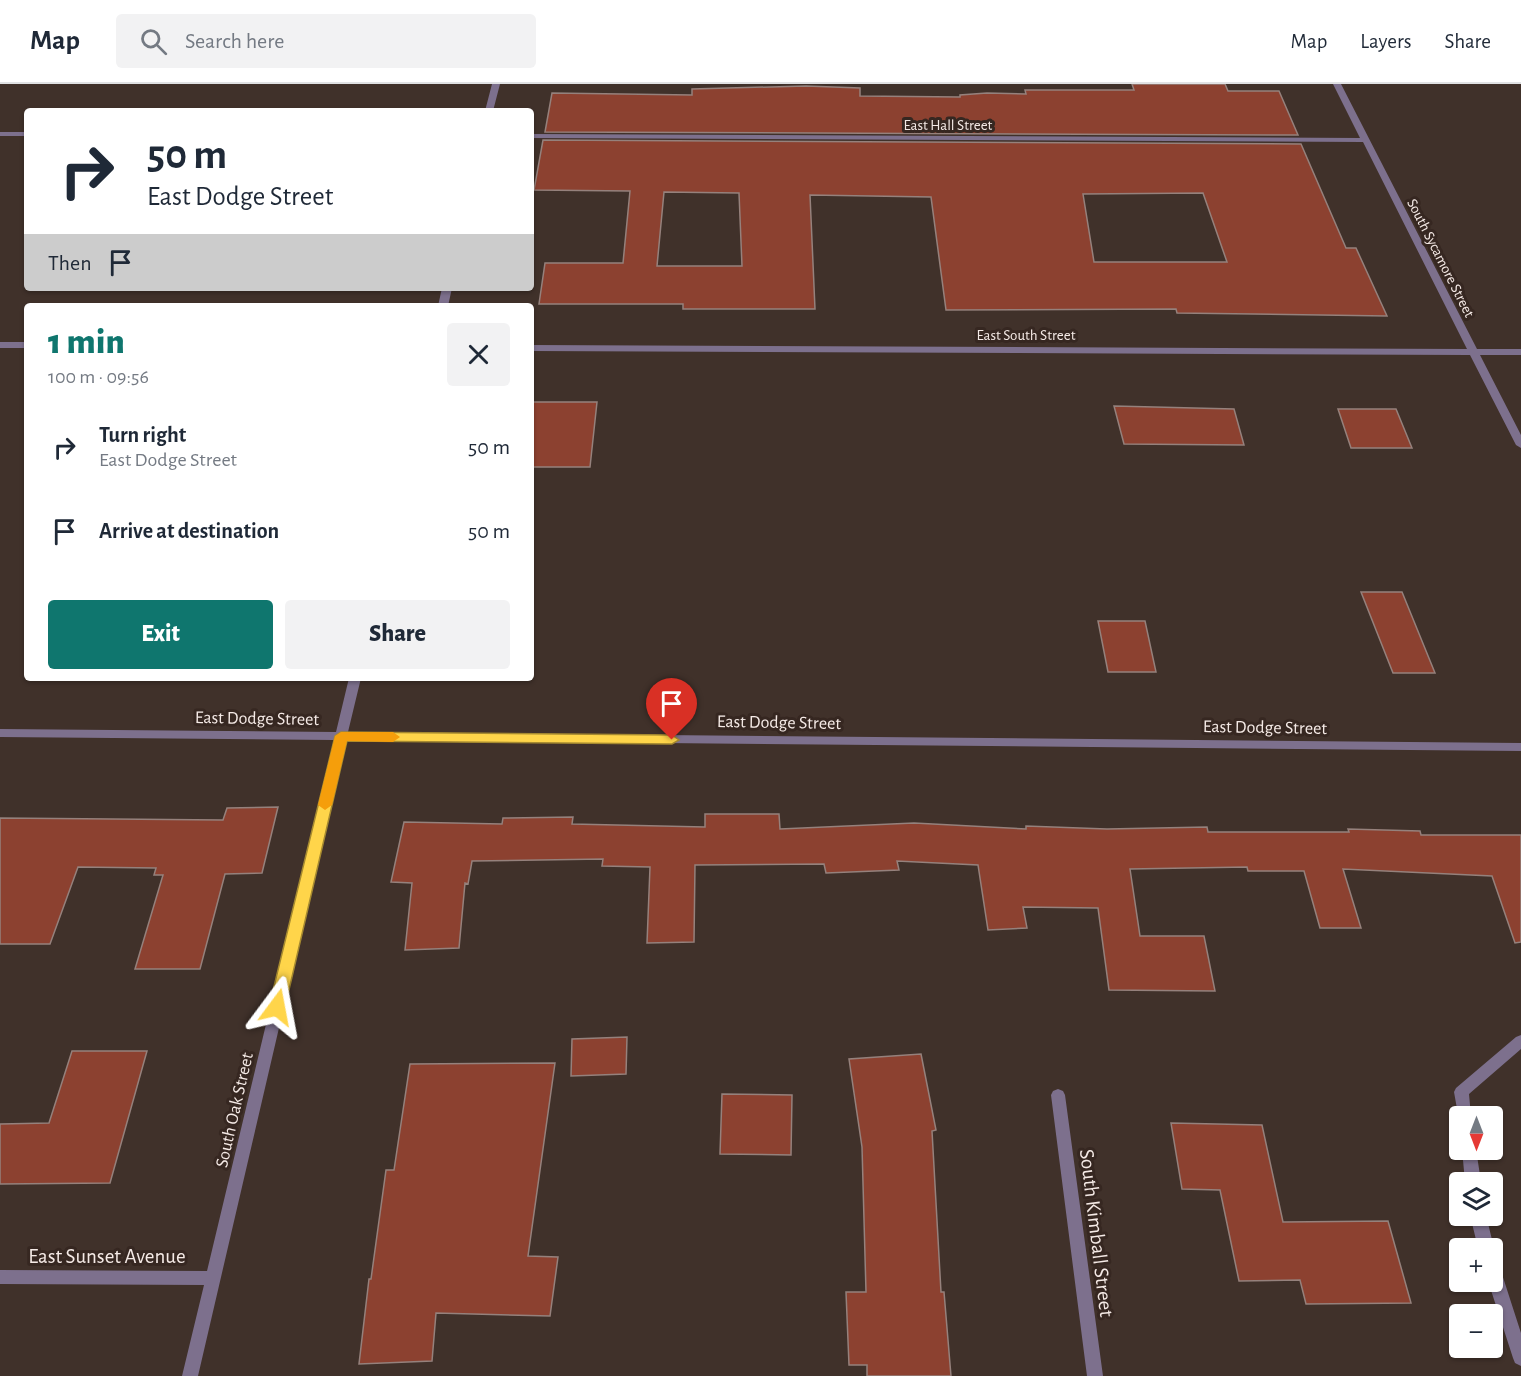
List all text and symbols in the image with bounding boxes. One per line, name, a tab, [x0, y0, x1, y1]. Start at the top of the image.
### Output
search box	[116, 14, 536, 68]
icon: search	[137, 25, 170, 58]
text: Map	[30, 27, 80, 55]
text: Search here	[185, 30, 284, 52]
text: Map	[1291, 31, 1327, 52]
text: Layers	[1360, 31, 1411, 52]
text: Share	[1444, 31, 1491, 52]
street label: East Hall Street	[904, 118, 993, 133]
icon: right	[48, 132, 126, 210]
text: 50 m	[147, 134, 227, 176]
text: East Dodge Street	[147, 183, 333, 210]
street label: South Sycamore Street	[1404, 196, 1477, 320]
icon: arrive	[104, 246, 137, 279]
text: Then	[48, 252, 92, 274]
button: close	[447, 323, 510, 386]
text: 1 min	[48, 324, 125, 360]
street label: East South Street	[977, 328, 1076, 343]
text: 100 m · 09:56	[48, 367, 149, 387]
text: Turn right	[99, 424, 186, 446]
icon: right	[48, 431, 81, 464]
text: 50 m	[468, 436, 510, 458]
text: East Dodge Street	[99, 450, 237, 470]
icon: arrive	[48, 515, 81, 548]
text: Arrive at destination	[99, 520, 279, 542]
text: 50 m	[468, 520, 510, 542]
button: Exit	[48, 600, 273, 669]
button: Share	[285, 600, 510, 669]
pin	[646, 678, 697, 740]
icon: arrive	[655, 687, 688, 720]
street label: East Dodge Street	[195, 709, 319, 729]
street label: East Dodge Street	[717, 713, 841, 733]
street label: East Dodge Street	[1203, 718, 1327, 738]
position arrow	[245, 975, 309, 1039]
street label: South Oak Street	[213, 1051, 257, 1170]
north arrow	[1449, 1106, 1503, 1160]
map controls	[1449, 1106, 1503, 1358]
street label: South Kimball Street	[1076, 1148, 1117, 1318]
button: layers	[1449, 1172, 1503, 1226]
button: +	[1449, 1238, 1503, 1292]
street label: East Sunset Avenue	[28, 1246, 186, 1267]
button: −	[1449, 1304, 1503, 1358]

